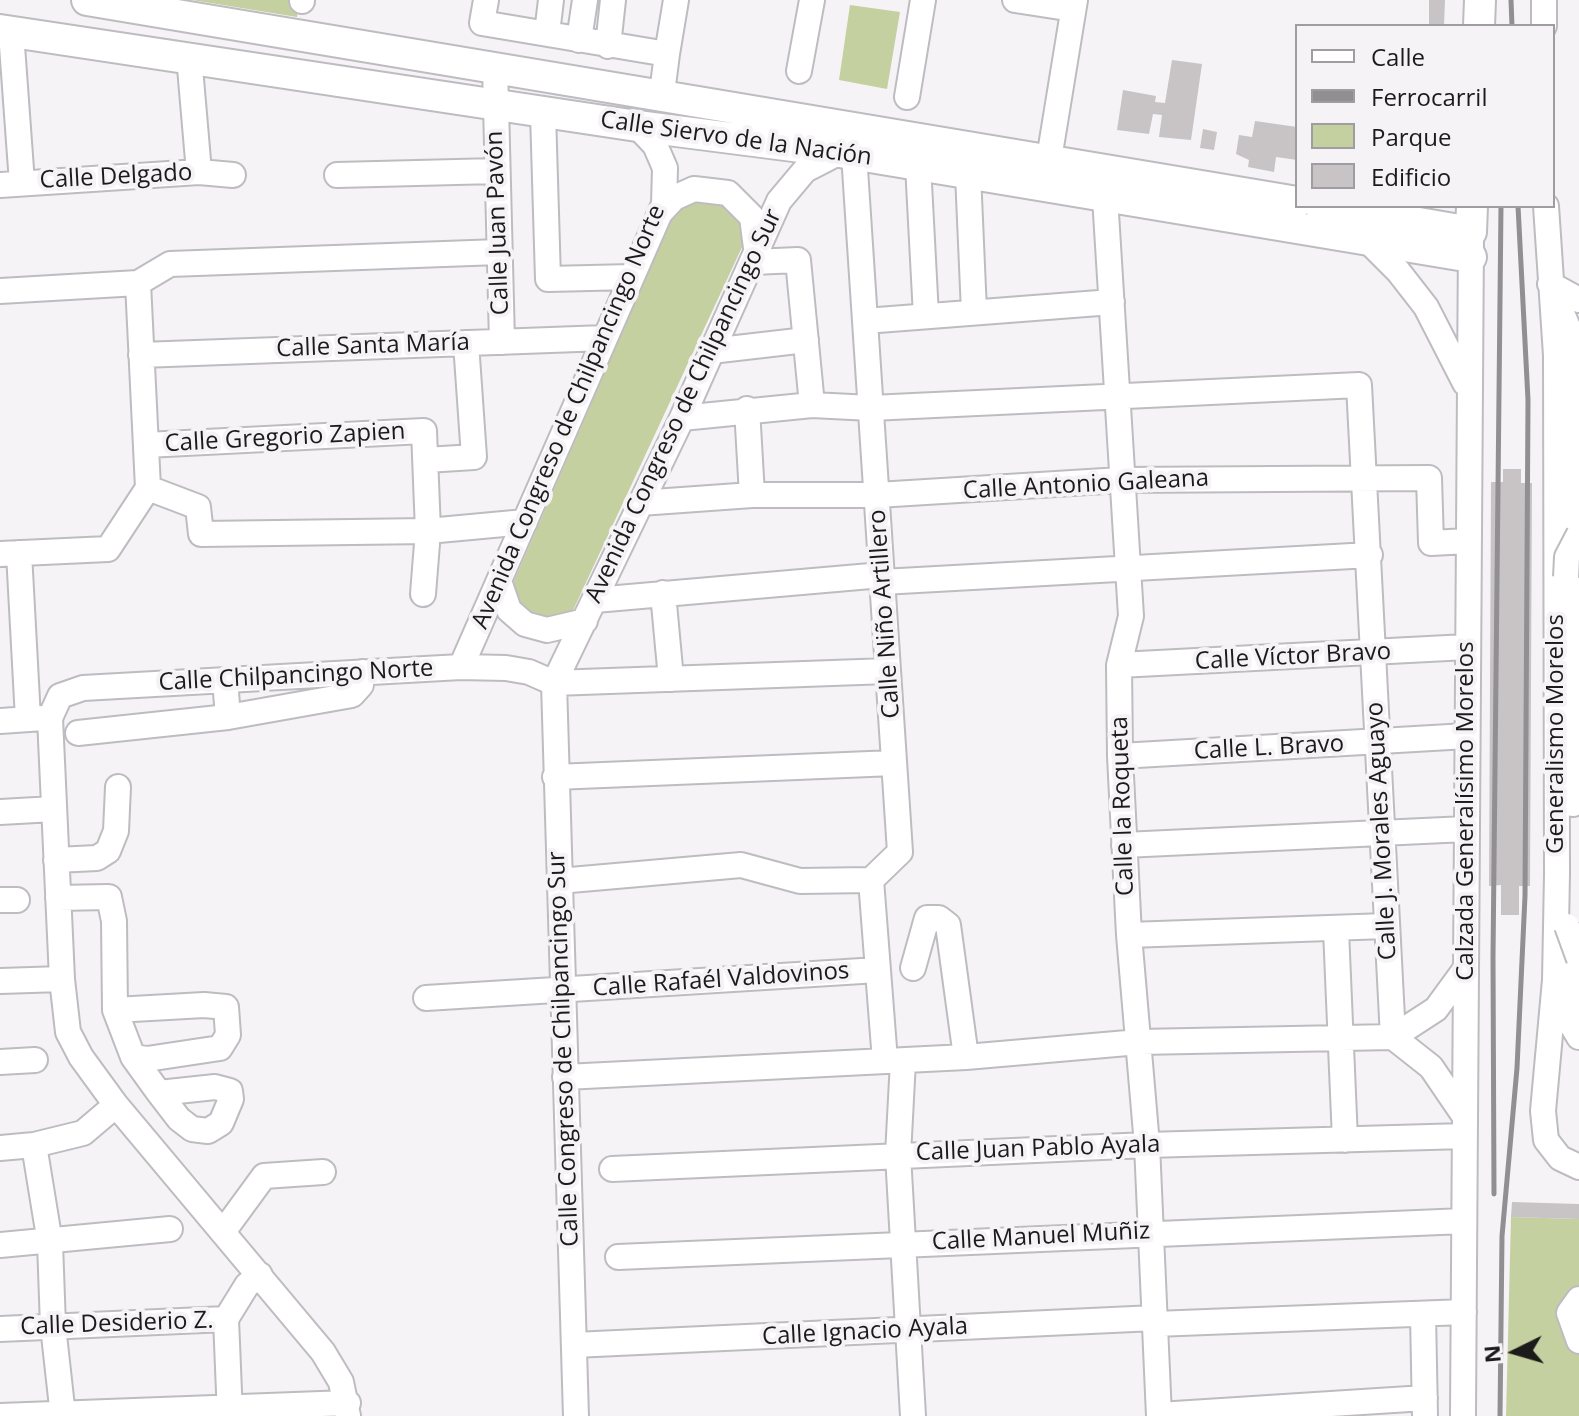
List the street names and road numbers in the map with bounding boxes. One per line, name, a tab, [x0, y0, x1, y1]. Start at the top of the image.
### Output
street label: Calle Siervo de la Nación	[599, 106, 873, 172]
street label: Calle Juan Pavón	[480, 130, 516, 316]
street label: Calle Delgado	[39, 159, 193, 195]
street label: Avenida Congreso de Chilpancingo Norte	[466, 201, 672, 633]
street label: Avenida Congreso de Chilpancingo Sur	[580, 205, 788, 607]
street label: Calle Santa María	[276, 328, 470, 364]
street label: Calle Gregorio Zapien	[164, 417, 406, 459]
street label: Calle Antonio Galeana	[962, 464, 1210, 506]
street label: Calle Niño Artillero	[863, 509, 907, 719]
street label: Generalismo Morelos	[1542, 614, 1570, 854]
street label: Calle Víctor Bravo	[1194, 637, 1392, 677]
street label: Calzada Generalísimo Morelos	[1452, 641, 1480, 981]
street label: Calle Chilpancingo Norte	[158, 654, 434, 698]
street label: Calle J. Morales Aguayo	[1361, 701, 1403, 961]
street label: Calle la Roqueta	[1105, 716, 1141, 896]
street label: Calle L. Bravo	[1193, 730, 1345, 766]
street label: Calle Congreso de Chilpancingo Sur	[543, 851, 585, 1247]
street label: Calle Rafaél Valdovinos	[592, 957, 850, 1003]
street label: Calle Juan Pablo Ayala	[915, 1130, 1161, 1168]
street label: Calle Manuel Muñiz	[931, 1217, 1151, 1257]
street label: Calle Desiderio Z.	[20, 1306, 214, 1342]
street label: Calle Ignacio Ayala	[761, 1312, 969, 1352]

